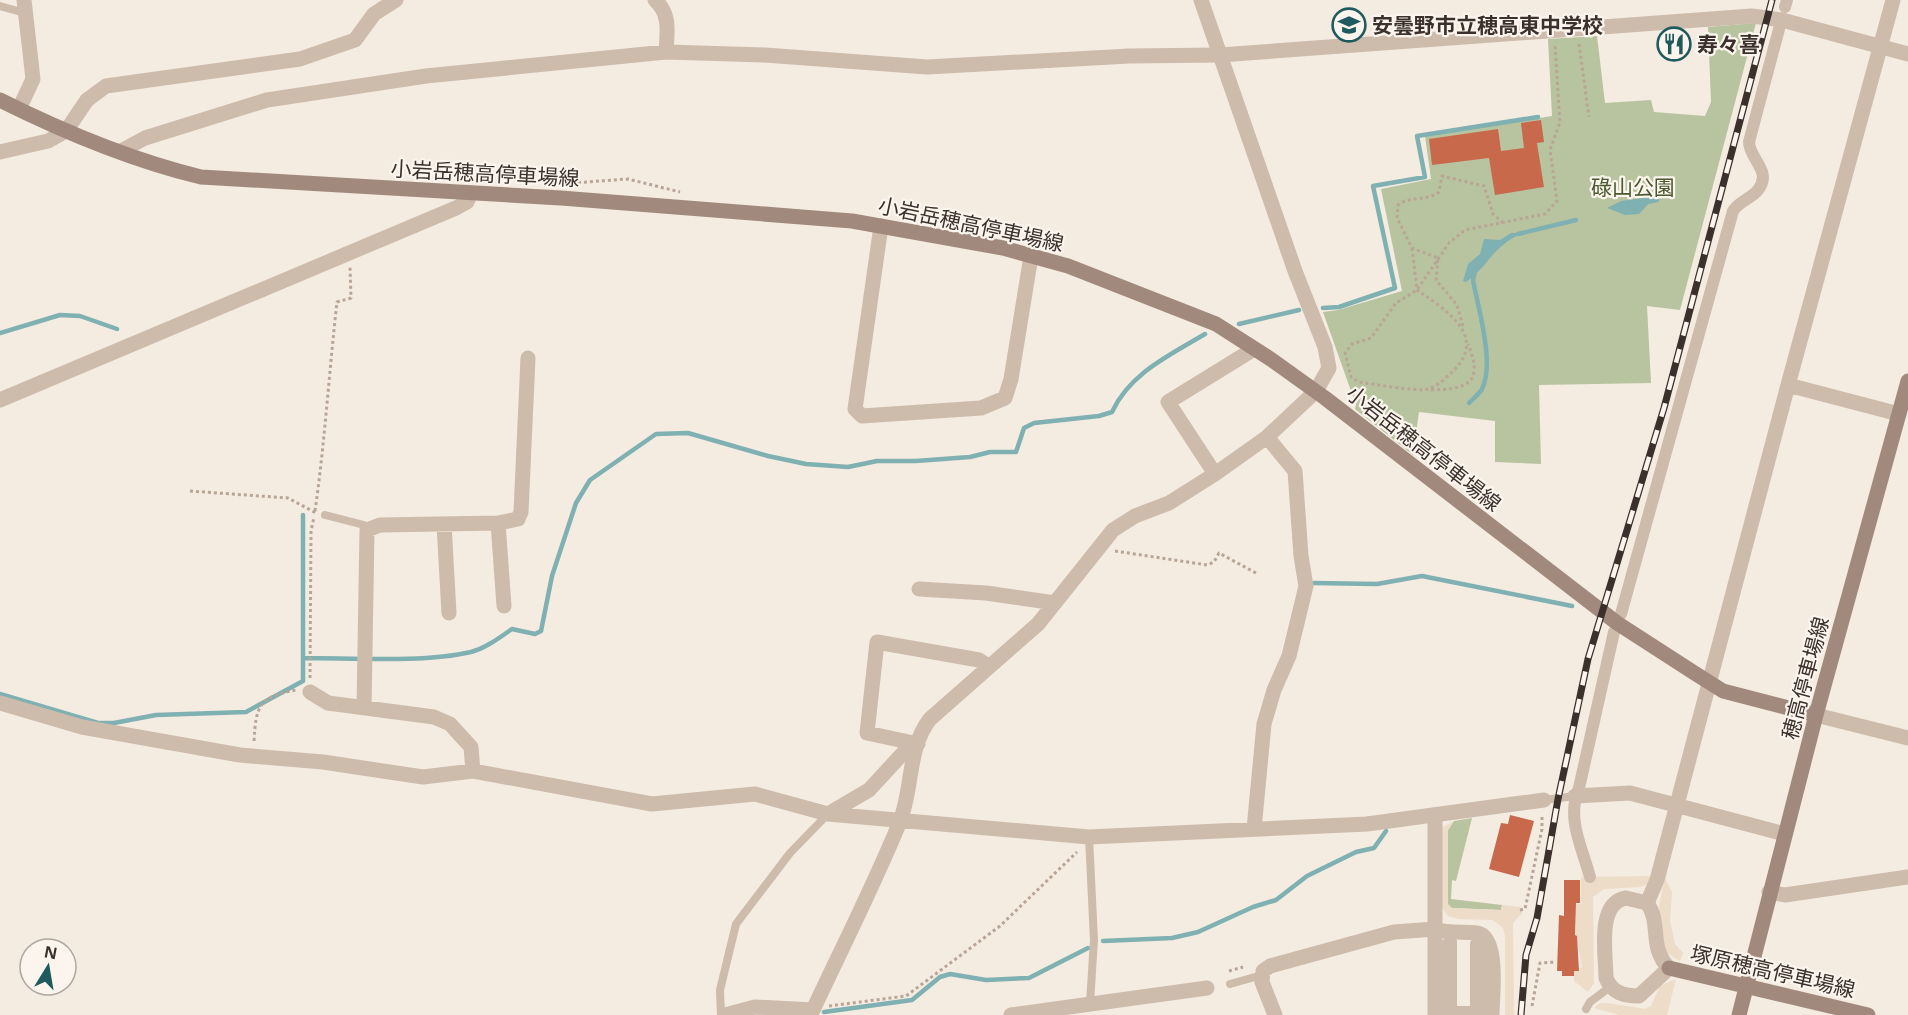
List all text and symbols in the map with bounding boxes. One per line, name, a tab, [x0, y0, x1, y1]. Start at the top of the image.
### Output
school or university icon: 安曇野市立穂高東中学校	[1331, 7, 1367, 43]
place label: 安曇野市立穂高東中学校	[1372, 11, 1603, 39]
restaurant icon: 寿々喜	[1656, 26, 1692, 62]
place label: 寿々喜	[1697, 30, 1760, 58]
street label: 小岩岳穂高停車場線	[390, 154, 580, 192]
park label: 碌山公園	[1591, 173, 1675, 201]
street label: 小岩岳穂高停車場線	[876, 191, 1066, 257]
street label: 小岩岳穂高停車場線	[1341, 379, 1507, 517]
street label: 穂高停車場線	[1775, 614, 1835, 742]
north arrow	[18, 937, 78, 997]
street label: 塚原穂高停車場線	[1688, 938, 1858, 1004]
text: N	[42, 940, 59, 964]

